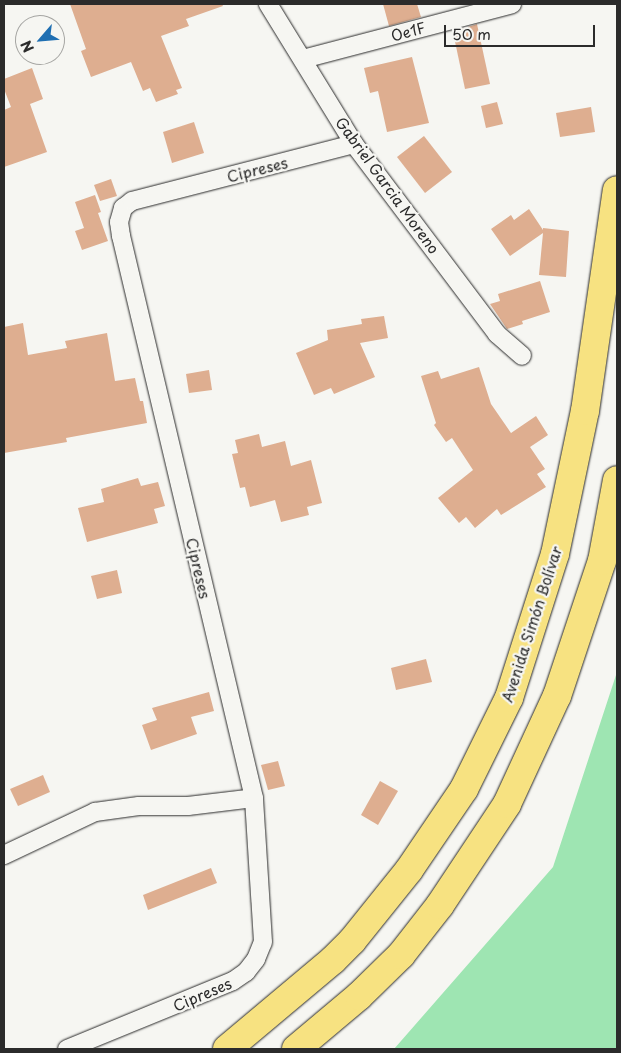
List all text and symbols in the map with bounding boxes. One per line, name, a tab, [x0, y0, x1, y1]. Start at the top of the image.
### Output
north arrow	[15, 15, 65, 65]
scale bar	[446, 15, 597, 47]
street label: Oe1F	[389, 18, 427, 44]
text: 50 m	[452, 22, 491, 45]
text: N	[15, 37, 39, 56]
street label: Gabriel Garcia Moreno	[331, 112, 445, 258]
street label: Cipreses	[225, 153, 289, 185]
street label: Cipreses	[183, 536, 215, 600]
street label: Avenida Simón Bolívar	[497, 544, 565, 704]
street label: Cipreses	[170, 974, 234, 1014]

